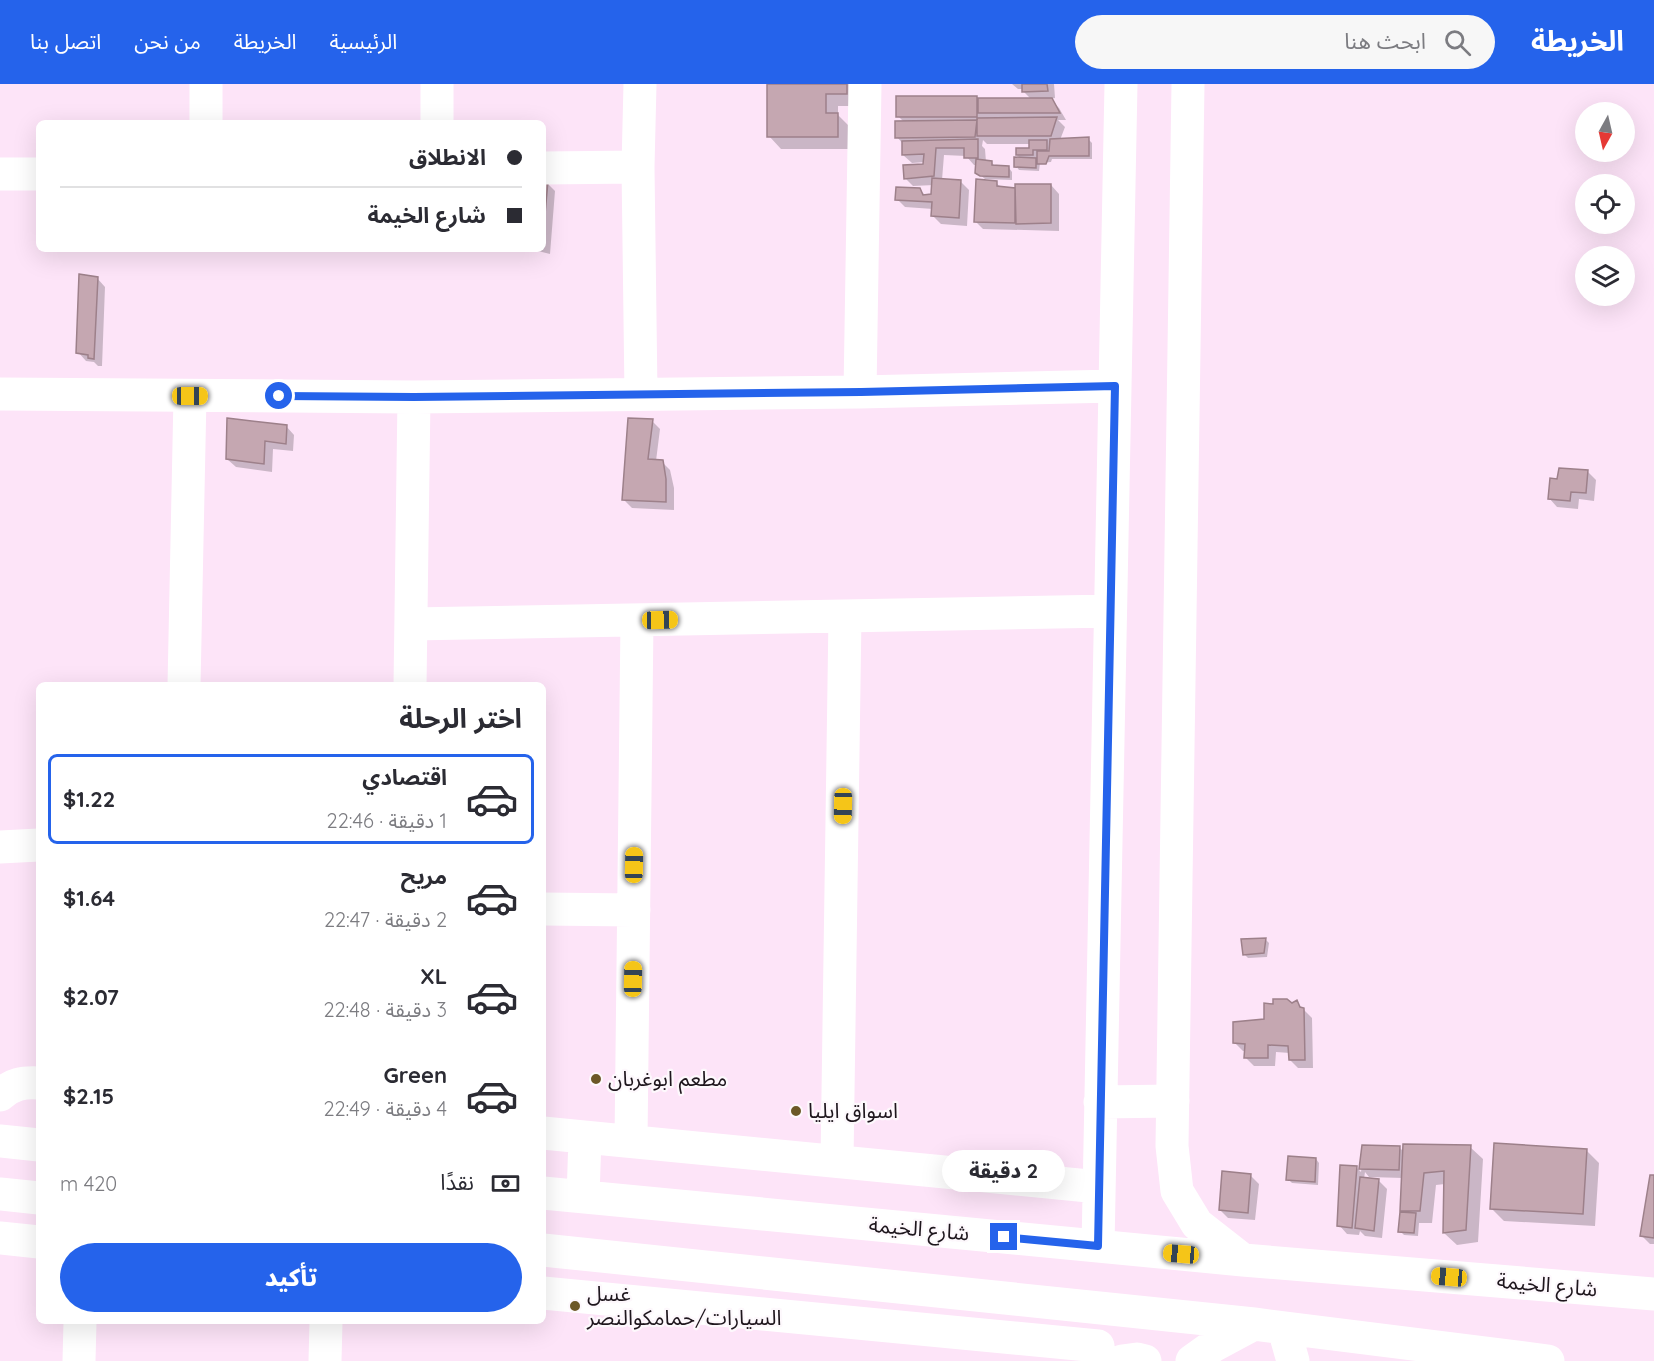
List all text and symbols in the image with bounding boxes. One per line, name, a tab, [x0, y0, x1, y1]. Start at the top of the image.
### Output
search box	[1075, 15, 1495, 69]
text: الخريطة	[1531, 23, 1624, 58]
icon: search	[1441, 26, 1474, 59]
text: ابحث هنا	[1344, 27, 1426, 55]
text: اتصل بنا	[30, 28, 101, 54]
text: من نحن	[134, 28, 201, 54]
text: الخريطة	[234, 28, 297, 54]
text: الرئيسية	[330, 28, 397, 54]
north arrow	[1575, 102, 1635, 162]
map controls	[1575, 102, 1635, 306]
text: الانطلاق	[409, 143, 486, 171]
button: locate	[1575, 174, 1635, 234]
text: شارع الخيمة	[367, 201, 486, 229]
button: layers	[1575, 246, 1635, 306]
route start	[265, 382, 292, 409]
car	[172, 387, 208, 405]
car	[642, 611, 678, 629]
text: اختر الرحلة	[399, 701, 522, 735]
text: اقتصادي	[362, 763, 447, 791]
icon: car	[465, 772, 519, 826]
text: $1.22	[63, 785, 115, 813]
car	[834, 788, 852, 824]
text: 1 دقيقة · 22:46	[327, 808, 447, 833]
car	[625, 847, 643, 883]
text: مريح	[401, 862, 447, 890]
icon: car	[465, 871, 519, 925]
text: $1.64	[63, 884, 115, 912]
text: 2 دقيقة · 22:47	[324, 907, 447, 932]
car	[624, 961, 642, 997]
text: XL	[420, 962, 447, 990]
icon: car	[465, 970, 519, 1024]
text: $2.07	[63, 983, 119, 1011]
text: 3 دقيقة · 22:48	[323, 997, 447, 1022]
text: Green	[384, 1061, 447, 1089]
place label: مطعم ابوغربان	[608, 1065, 727, 1094]
icon: car	[465, 1069, 519, 1123]
marker: مطعم ابوغربان	[589, 1072, 603, 1086]
text: $2.15	[63, 1082, 114, 1110]
text: 4 دقيقة · 22:49	[323, 1096, 447, 1121]
place label: اسواق ايليا	[808, 1097, 898, 1123]
marker: اسواق ايليا	[789, 1104, 803, 1118]
callout: 2 دقيقة	[942, 1150, 1066, 1192]
text: 2 دقيقة	[969, 1158, 1038, 1183]
icon: cash	[489, 1167, 522, 1200]
text: نقدًا	[440, 1168, 474, 1196]
text: 420 m	[60, 1171, 117, 1196]
street label: شارع الخيمة	[868, 1211, 970, 1248]
route end	[990, 1223, 1017, 1250]
button: تأكيد	[60, 1243, 522, 1312]
car	[1162, 1243, 1200, 1265]
car	[1430, 1266, 1468, 1288]
street label: شارع الخيمة	[1496, 1267, 1598, 1304]
place label: غسل السيارات/حمامكوالنصر	[586, 1280, 781, 1330]
marker: غسل السيارات/حمامكوالنصر	[568, 1299, 582, 1313]

